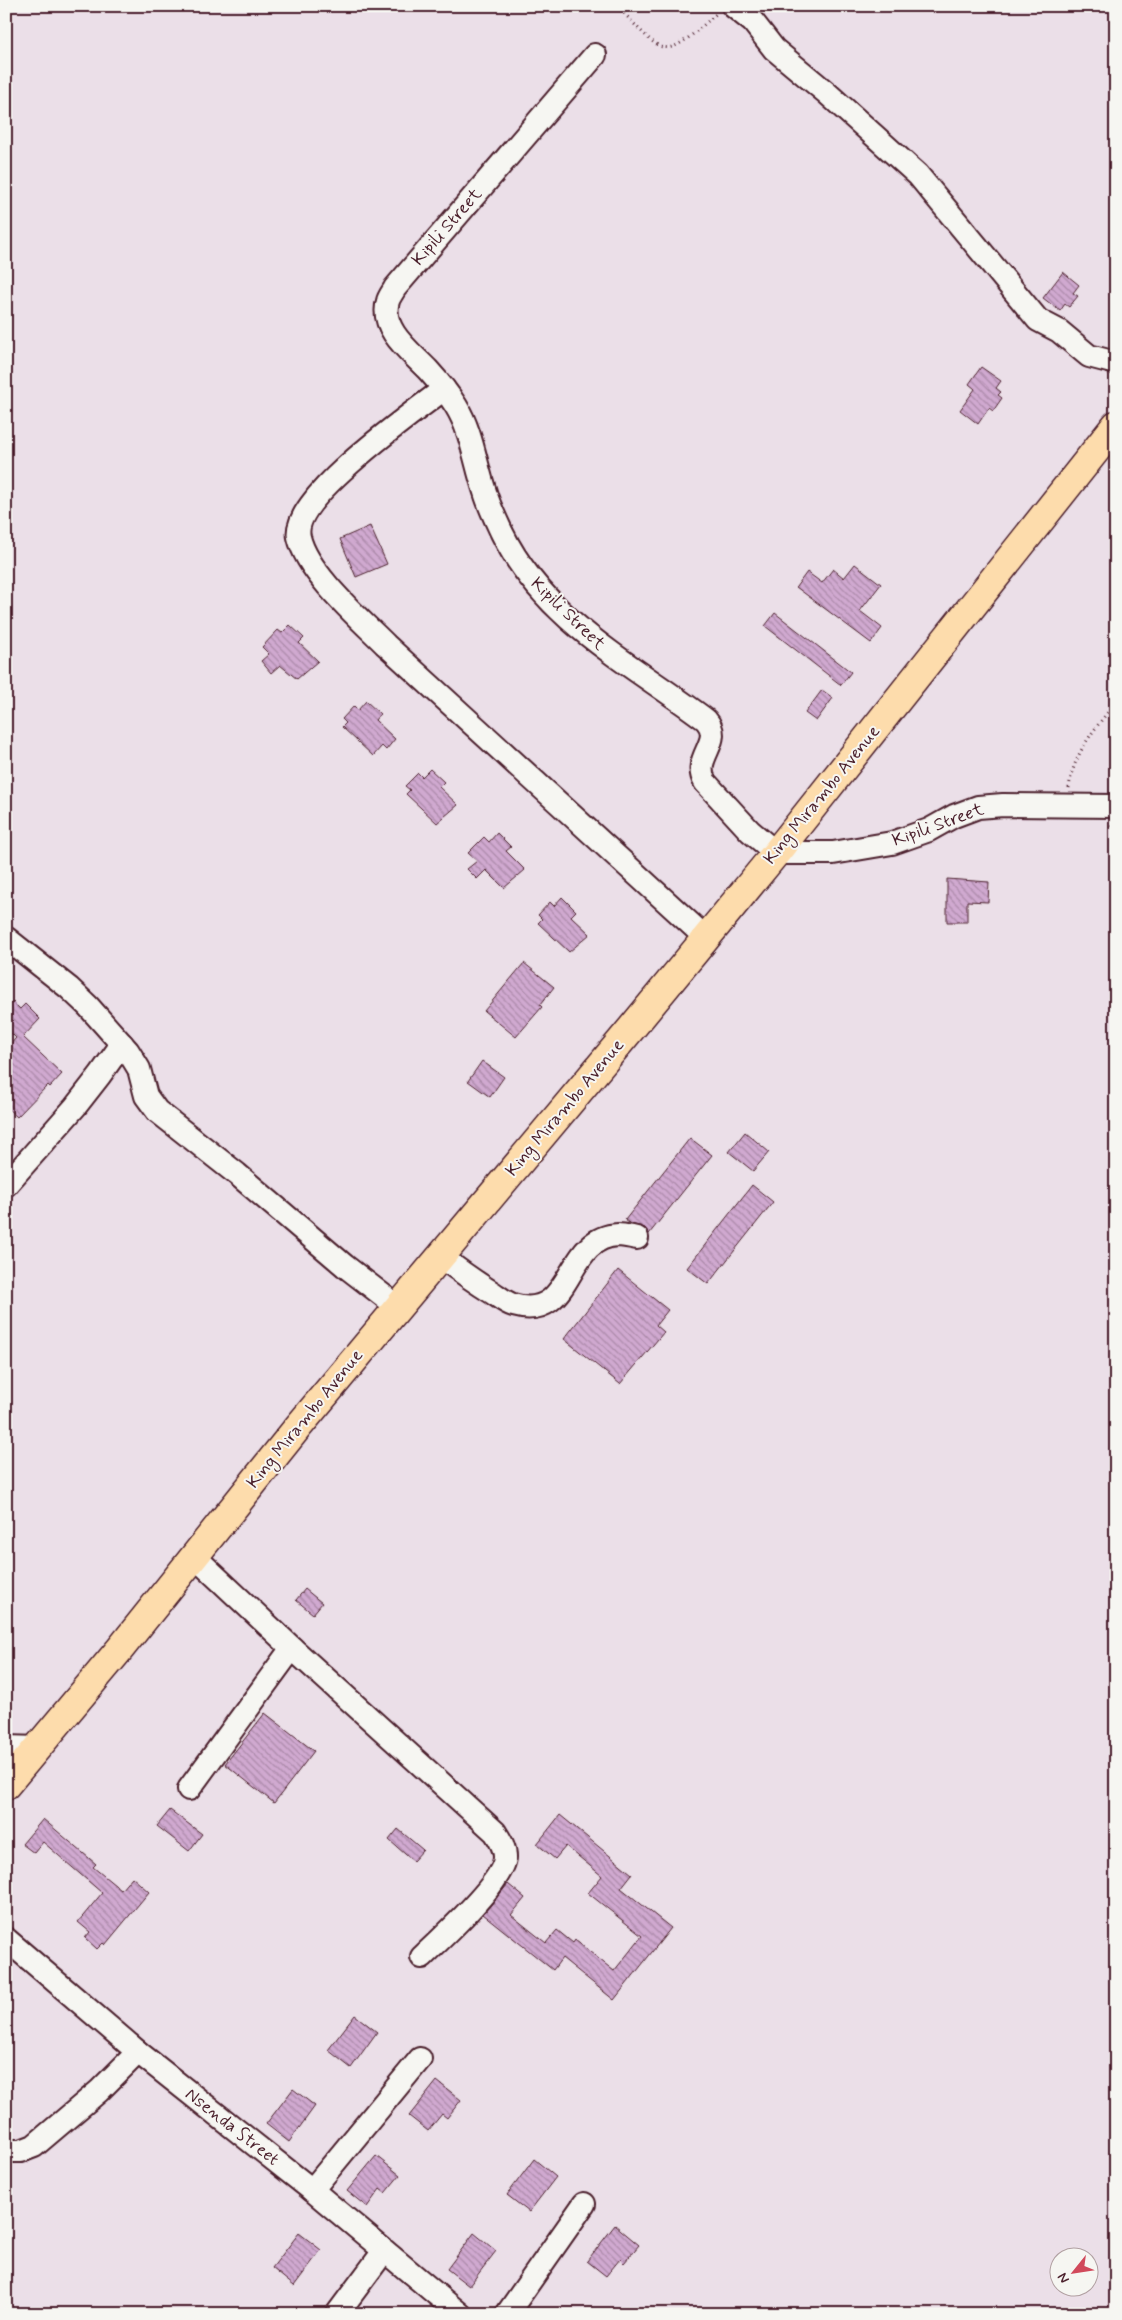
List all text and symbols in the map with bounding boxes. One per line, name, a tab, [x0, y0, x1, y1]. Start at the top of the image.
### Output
street label: Kipili Street	[407, 183, 488, 271]
street label: Kipili Street	[525, 572, 611, 656]
street label: King Mirambo Avenue	[758, 720, 887, 870]
street label: Kipili Street	[889, 797, 987, 853]
street label: King Mirambo Avenue	[500, 1034, 631, 1182]
street label: King Mirambo Avenue	[241, 1344, 370, 1494]
street label: Nsenda Street	[180, 2083, 284, 2172]
north arrow	[1050, 2248, 1100, 2298]
text: N	[1053, 2269, 1074, 2287]

